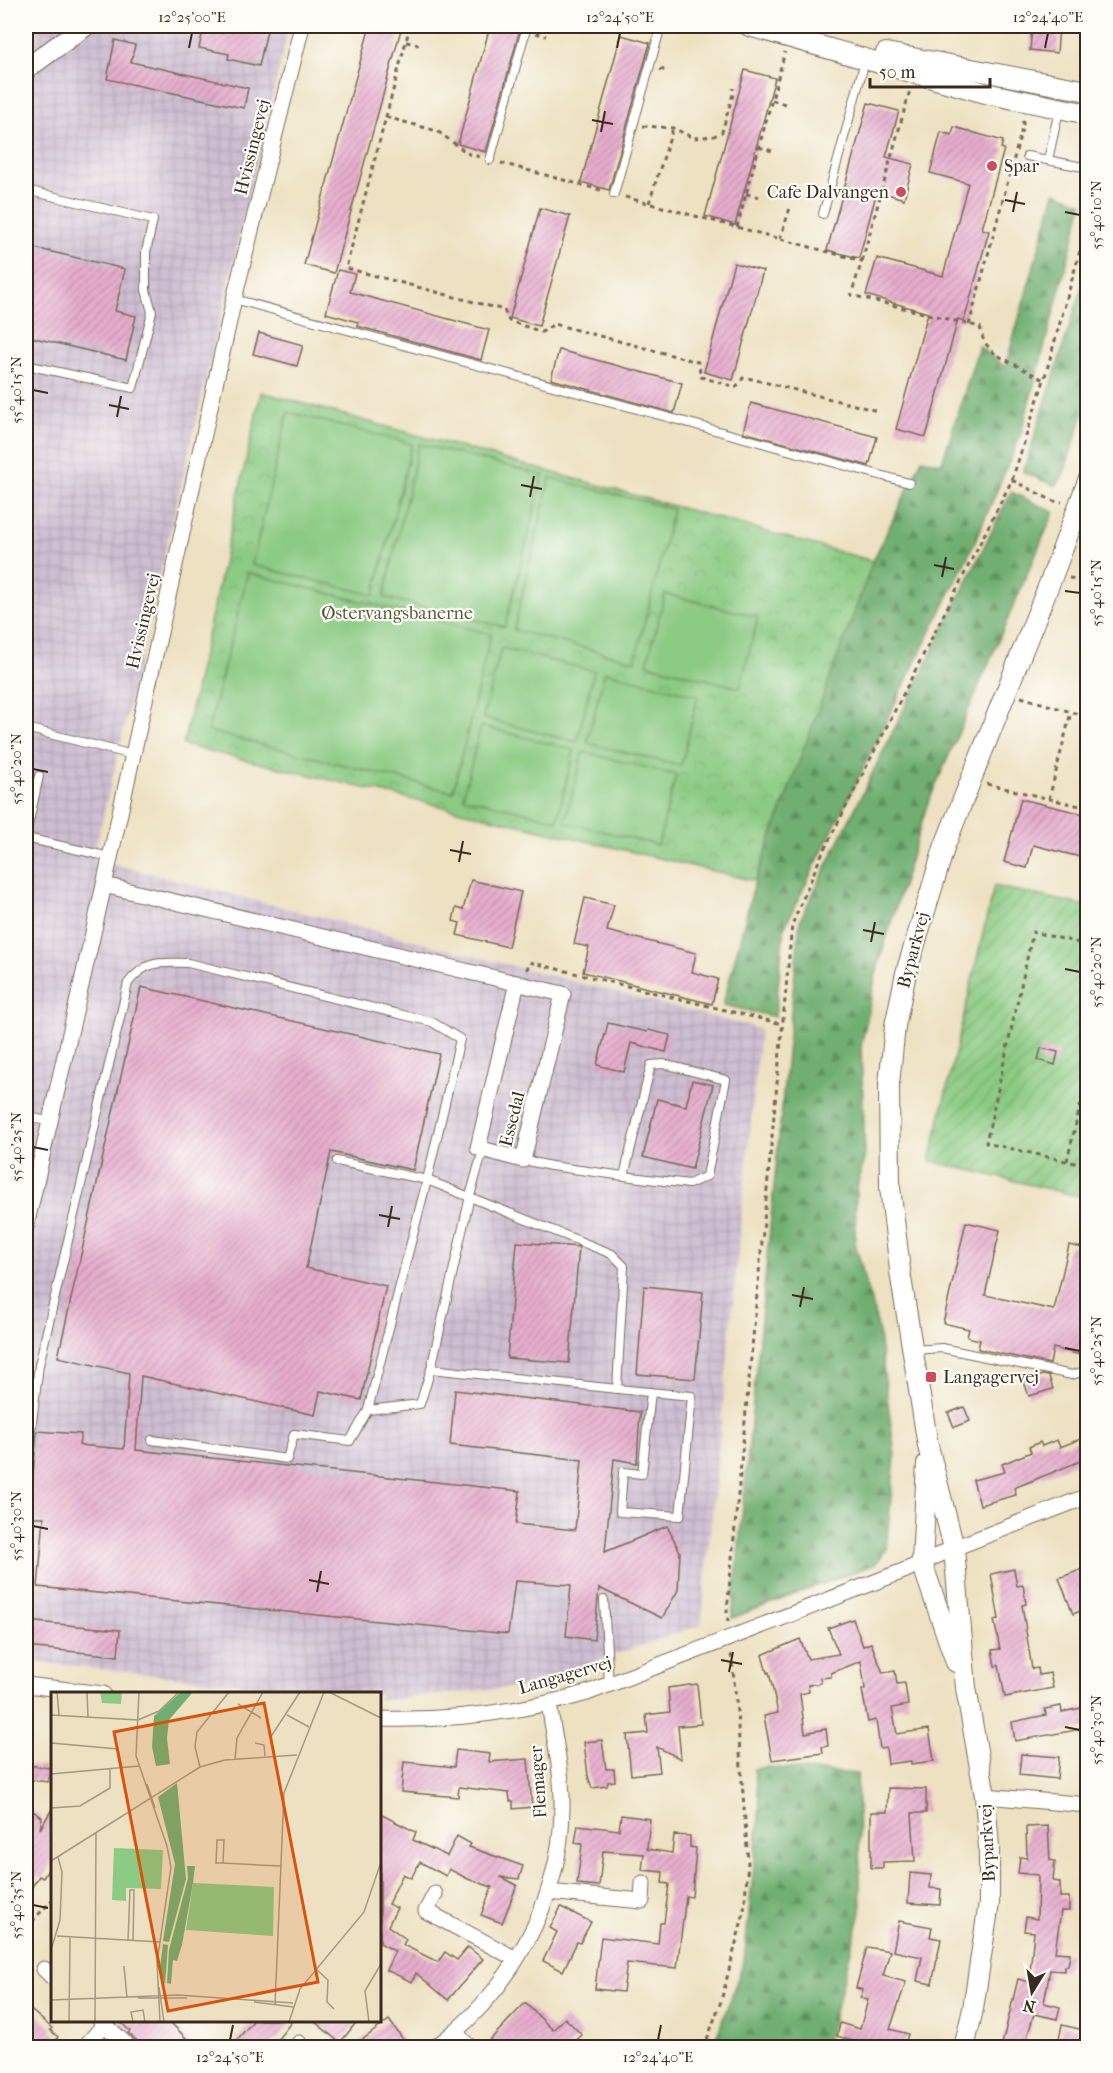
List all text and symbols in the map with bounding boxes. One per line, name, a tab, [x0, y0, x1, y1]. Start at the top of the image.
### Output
text: 12°25'00"E	[158, 8, 226, 26]
text: 12°24'50"E	[586, 8, 654, 26]
text: 12°24'40"E	[1013, 8, 1083, 26]
scale bar	[870, 51, 990, 89]
text: 50 m	[879, 62, 916, 83]
street label: Hvissingevej	[230, 97, 275, 197]
place label: Spar	[1004, 156, 1039, 177]
marker: Spar	[985, 159, 999, 173]
text: 55°40'10"N	[1087, 180, 1105, 250]
place label: Cafe Dalvangen	[767, 182, 890, 203]
marker: Cafe Dalvangen	[894, 185, 908, 199]
text: 55°40'15"N	[7, 356, 25, 424]
text: 55°40'15"N	[1087, 559, 1105, 627]
street label: Hvissingevej	[122, 571, 165, 671]
park label: Østervangsbanerne	[321, 603, 473, 624]
text: 55°40'20"N	[7, 732, 25, 805]
street label: Byparkvej	[893, 910, 934, 991]
text: 55°40'20"N	[1087, 935, 1105, 1008]
street label: Essedal	[495, 1089, 529, 1149]
text: 55°40'25"N	[7, 1111, 25, 1182]
text: 55°40'25"N	[1087, 1315, 1105, 1386]
place label: Langagervej	[943, 1367, 1039, 1388]
marker: Langagervej	[924, 1370, 938, 1384]
text: 55°40'30"N	[7, 1490, 25, 1561]
street label: Langagervej	[516, 1652, 614, 1699]
inset map	[51, 1692, 381, 2022]
text: 55°40'30"N	[1087, 1694, 1105, 1765]
street label: Flemager	[525, 1744, 552, 1819]
street label: Byparkvej	[975, 1803, 1000, 1883]
text: 55°40'35"N	[7, 1870, 25, 1939]
north arrow	[1002, 1962, 1062, 2022]
text: N	[1021, 1996, 1037, 2017]
text: 12°24'50"E	[196, 2048, 264, 2066]
text: 12°24'40"E	[623, 2048, 693, 2066]

